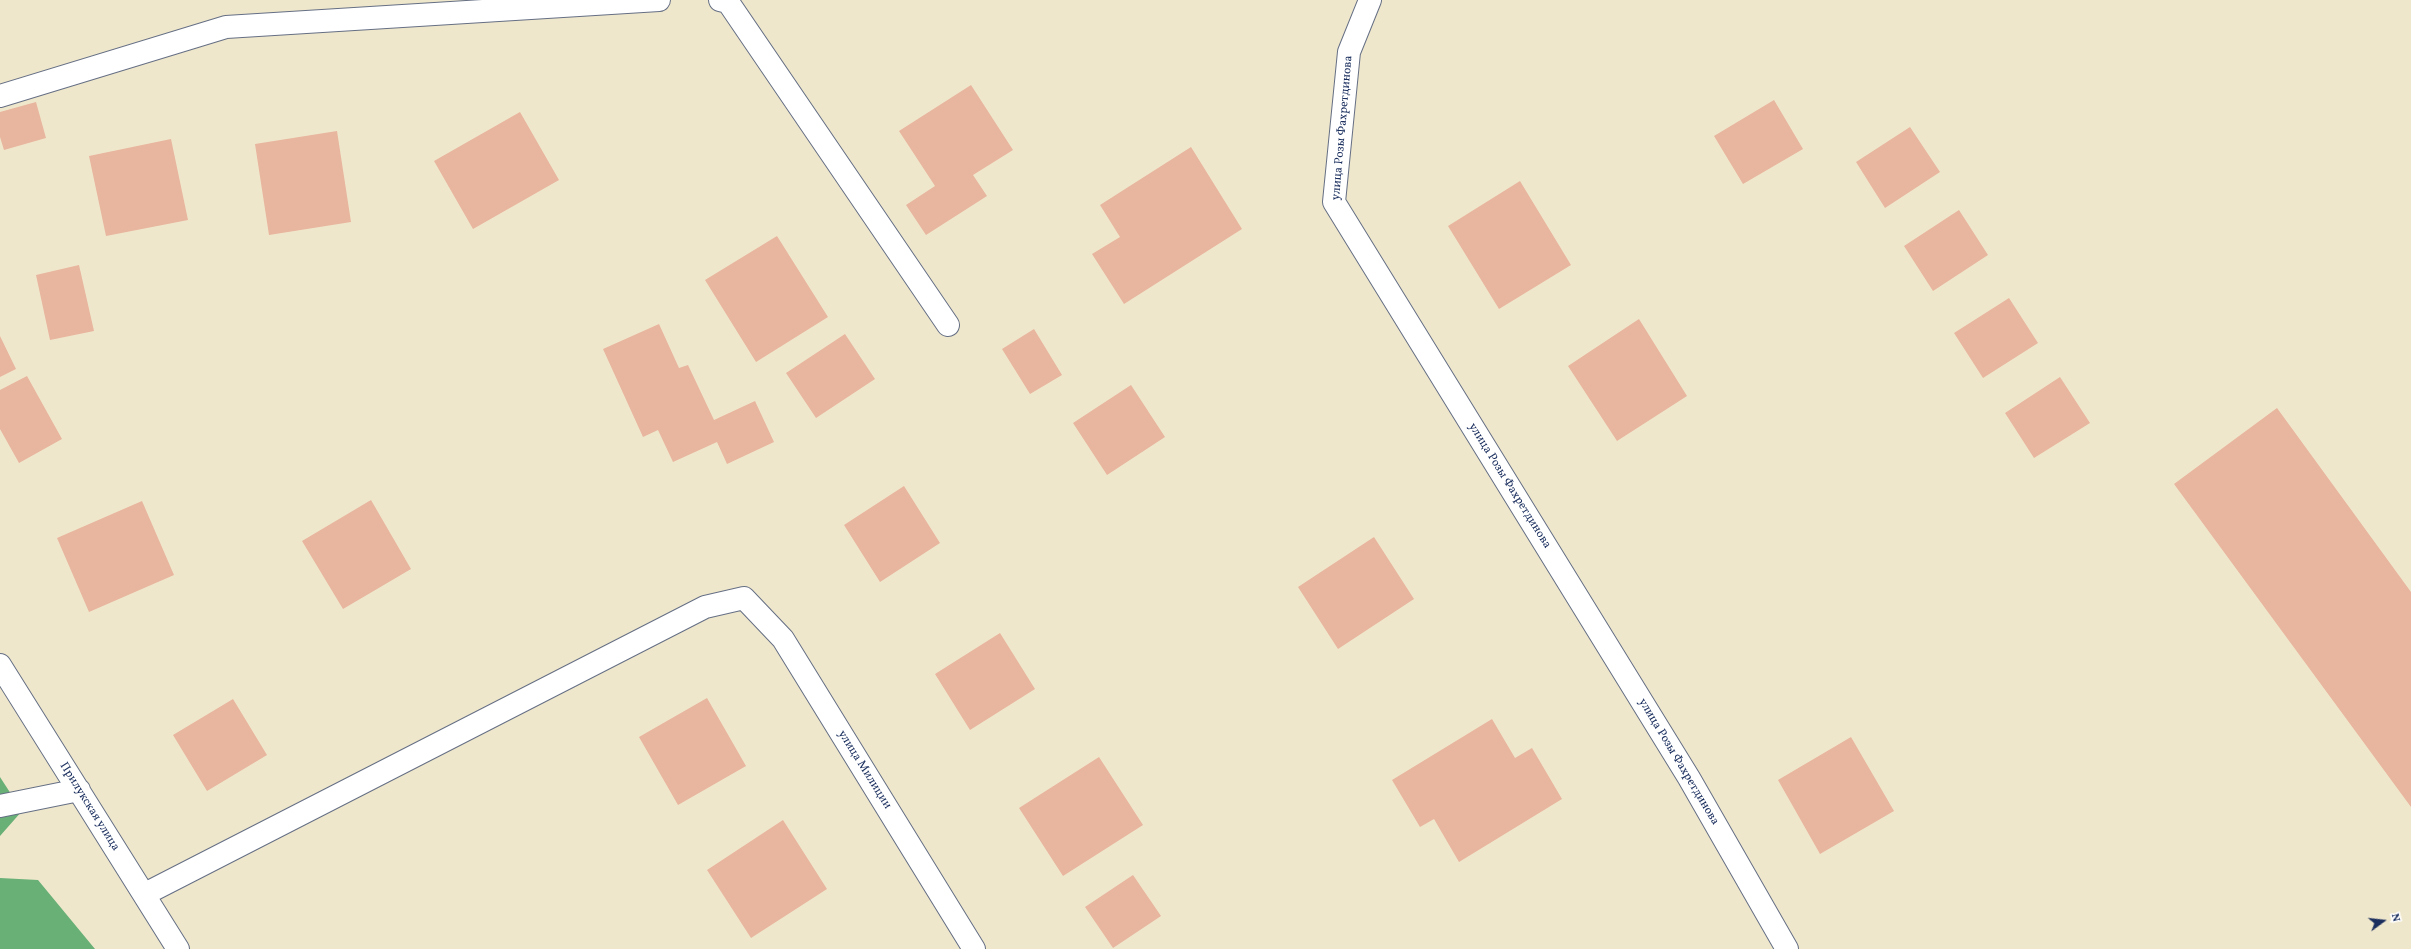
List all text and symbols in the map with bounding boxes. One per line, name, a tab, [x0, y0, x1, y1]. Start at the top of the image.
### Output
street label: улица Розы Фахретдинова	[1330, 55, 1356, 201]
street label: улица Розы Фахретдинова	[1464, 421, 1554, 551]
street label: улица Розы Фахретдинова	[1634, 696, 1722, 828]
street label: улица Милиции	[834, 728, 894, 812]
street label: Прилукская улица	[56, 760, 122, 854]
north arrow	[2363, 901, 2403, 941]
text: N	[2387, 912, 2403, 924]

